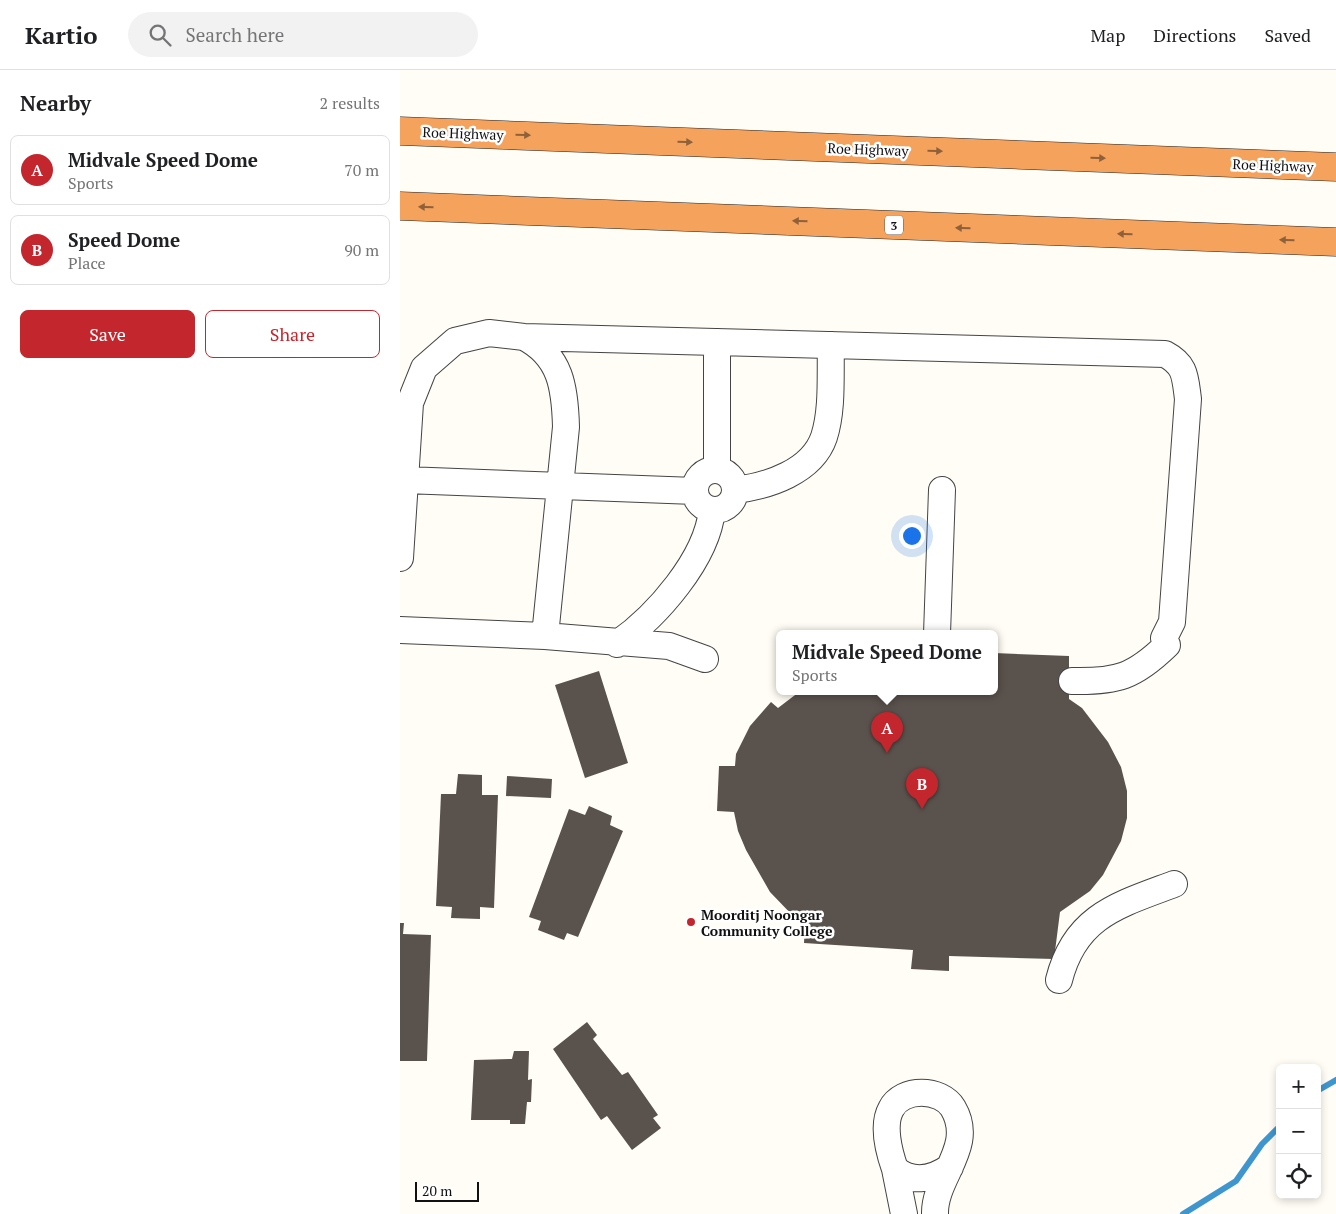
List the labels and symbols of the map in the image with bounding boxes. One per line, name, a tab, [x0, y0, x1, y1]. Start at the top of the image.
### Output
street label: Roe Highway	[422, 122, 505, 144]
one-way arrow	[515, 132, 531, 140]
one-way arrow	[678, 138, 694, 146]
street label: Roe Highway	[827, 138, 910, 160]
one-way arrow	[927, 148, 943, 156]
one-way arrow	[1090, 154, 1106, 162]
street label: Roe Highway	[1232, 154, 1315, 176]
one-way arrow	[418, 203, 434, 211]
road number: 3	[885, 216, 903, 234]
one-way arrow	[792, 217, 808, 225]
one-way arrow	[954, 223, 970, 231]
one-way arrow	[1117, 230, 1133, 238]
one-way arrow	[1279, 236, 1295, 244]
your location	[899, 523, 925, 549]
pin: A	[871, 712, 903, 753]
pin: B	[906, 768, 938, 809]
place label: Moorditj Noongar Community College	[701, 905, 833, 940]
marker: Moorditj Noongar Community College	[685, 916, 697, 928]
scale bar	[415, 1179, 479, 1202]

